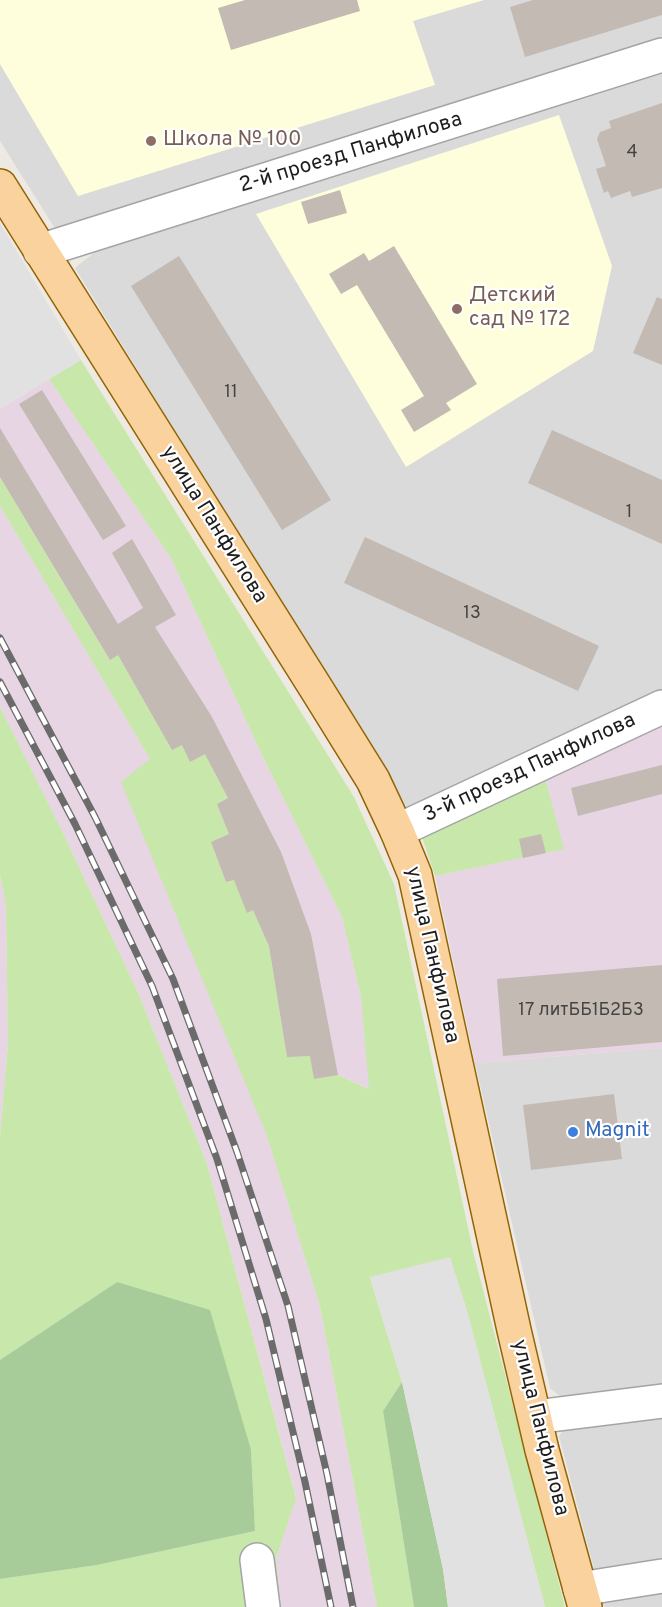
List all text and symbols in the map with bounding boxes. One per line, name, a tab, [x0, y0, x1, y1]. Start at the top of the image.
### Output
street label: 2-й проезд Панфилова	[237, 108, 465, 200]
place label: Школа № 100	[163, 128, 302, 154]
marker: Школа № 100	[144, 134, 158, 148]
house number: 4	[626, 142, 638, 164]
place label: Детский сад № 172	[469, 284, 570, 334]
marker: Детский сад № 172	[450, 302, 464, 316]
house number: 11	[224, 382, 238, 404]
street label: улица Панфилова	[154, 442, 272, 608]
house number: 1	[626, 502, 632, 524]
house number: 13	[463, 603, 481, 625]
street label: 3-й проезд Панфилова	[420, 709, 640, 829]
street label: улица Панфилова	[398, 864, 464, 1046]
house number: 17 литББ1Б2Б3	[518, 1000, 644, 1022]
place label: Magnit	[585, 1119, 650, 1145]
marker: Magnit	[566, 1125, 580, 1139]
street label: улица Панфилова	[505, 1337, 573, 1519]

